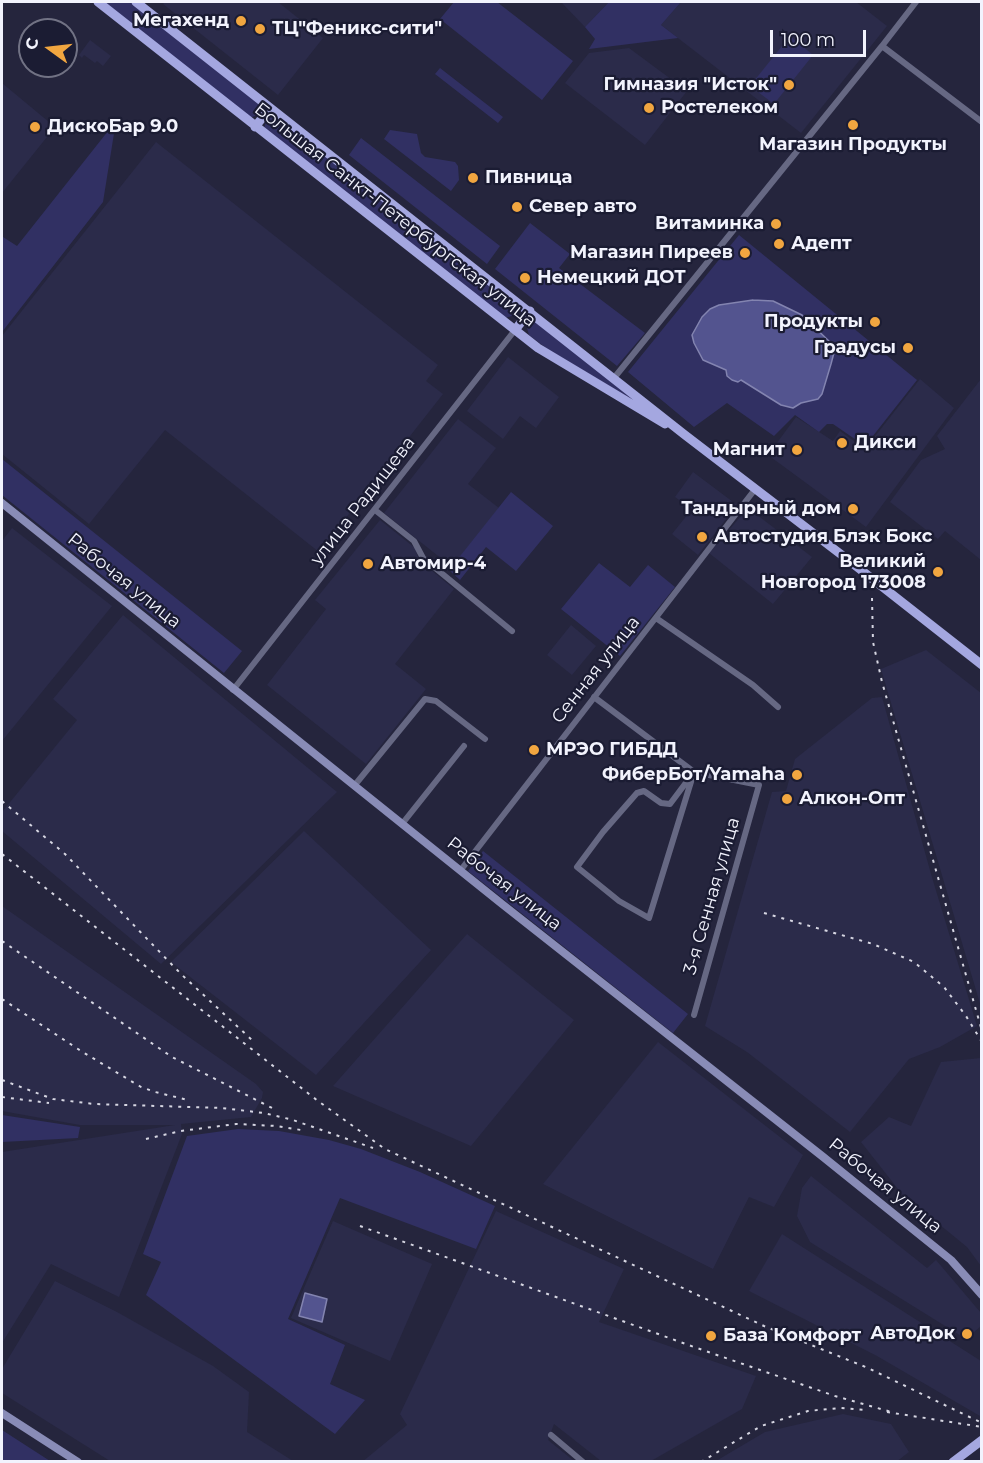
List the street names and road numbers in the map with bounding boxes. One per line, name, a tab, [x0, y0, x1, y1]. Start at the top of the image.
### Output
street label: Большая Санкт-Петербургская улица	[250, 98, 540, 332]
street label: улица Радищева	[306, 432, 420, 570]
street label: Рабочая улица	[63, 529, 185, 633]
street label: Сенная улица	[547, 612, 645, 728]
street label: 3-я Сенная улица	[679, 815, 745, 977]
street label: Рабочая улица	[442, 833, 566, 935]
street label: Рабочая улица	[824, 1134, 946, 1238]

